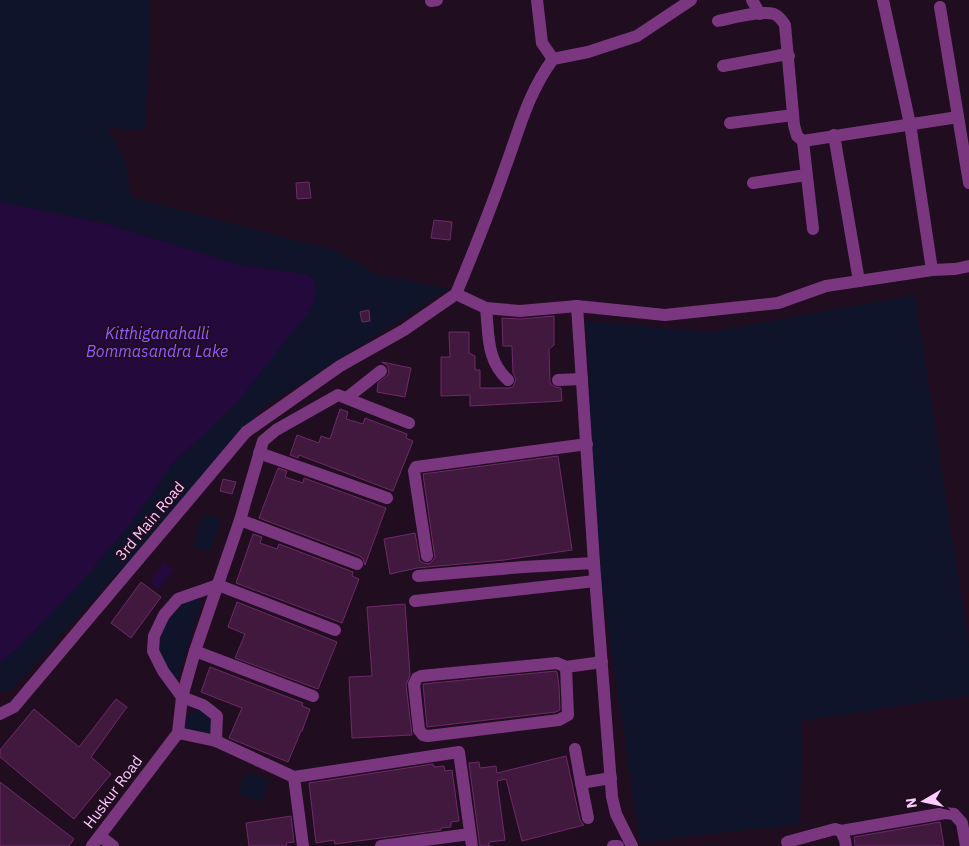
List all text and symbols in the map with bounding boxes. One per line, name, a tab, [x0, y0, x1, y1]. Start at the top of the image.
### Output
water label: Kitthiganahalli Bommasandra Lake	[86, 323, 228, 361]
street label: 3rd Main Road	[111, 477, 188, 564]
street label: Huskur Road	[79, 752, 146, 832]
north arrow	[899, 776, 949, 826]
text: N	[901, 797, 921, 809]

